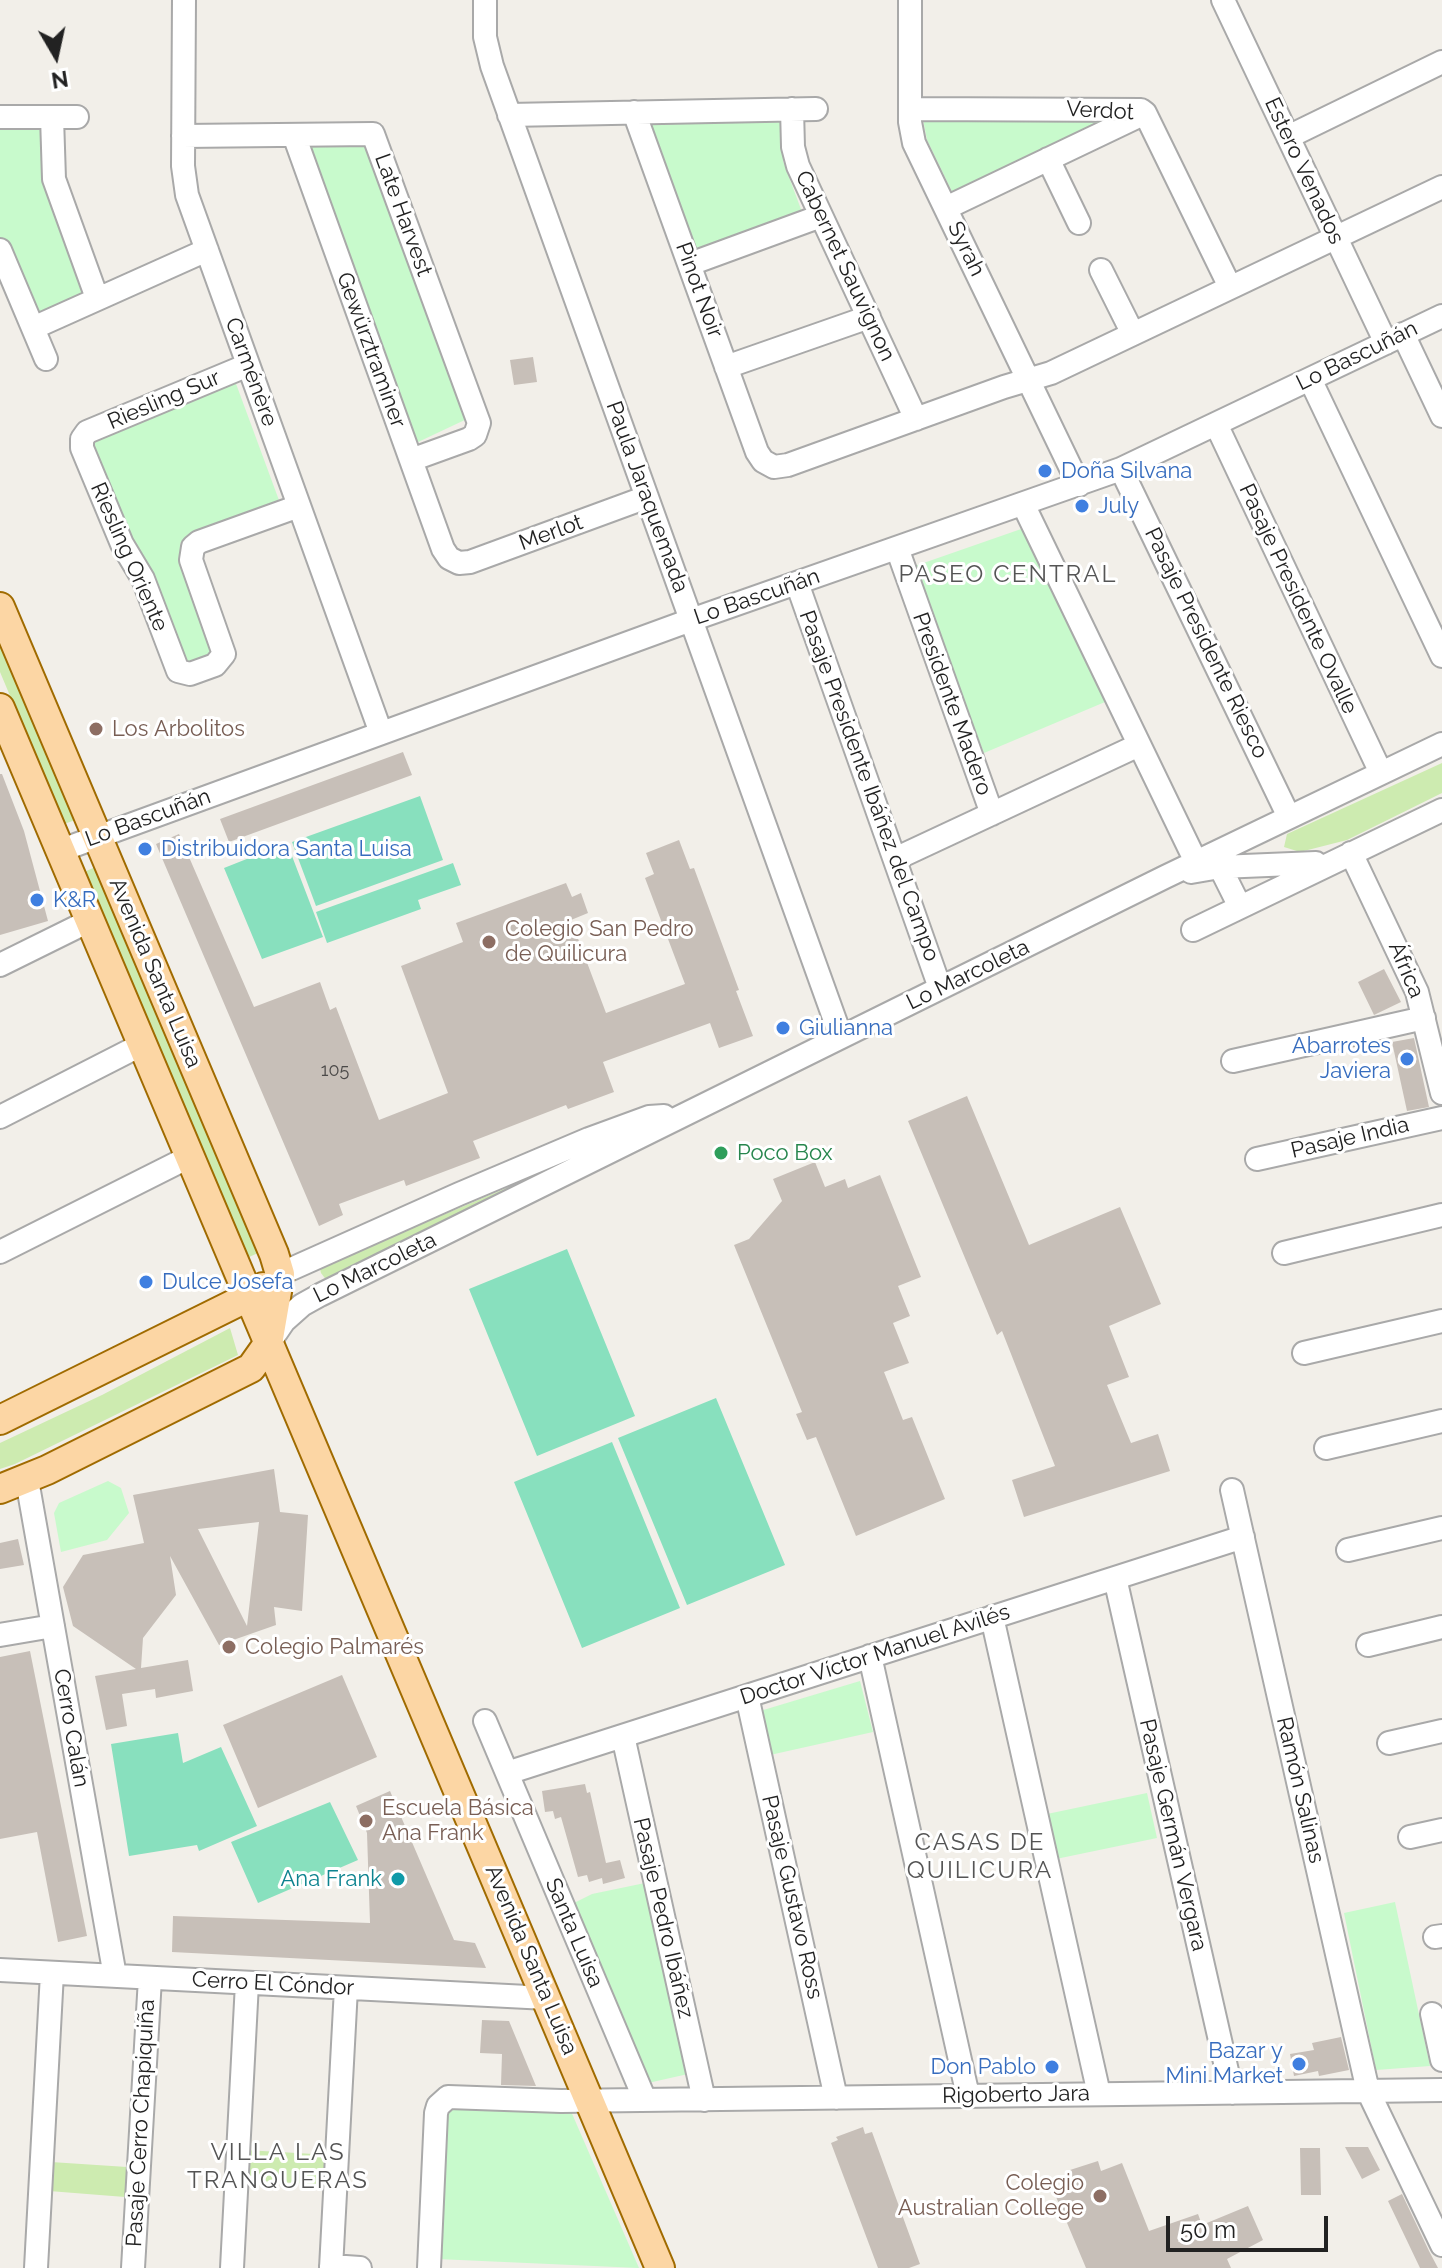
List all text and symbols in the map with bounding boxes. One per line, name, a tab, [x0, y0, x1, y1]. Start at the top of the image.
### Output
north arrow	[16, 16, 96, 96]
text: N	[49, 66, 70, 94]
street label: Estero Venados	[1258, 93, 1350, 249]
street label: Verdot	[1065, 96, 1135, 126]
street label: Late Harvest	[369, 150, 437, 280]
street label: Cabernet Sauvignon	[789, 167, 901, 365]
street label: Syrah	[942, 217, 990, 281]
street label: Pinot Noir	[670, 239, 728, 341]
street label: Gewürztraminer	[331, 269, 411, 431]
street label: Carménère	[219, 314, 283, 430]
street label: Lo Bascuñán	[1292, 315, 1422, 397]
street label: Riesling Sur	[104, 364, 224, 436]
street label: Paula Jaraquemada	[600, 398, 694, 596]
place label: Doña Silvana	[1061, 458, 1192, 484]
marker: Doña Silvana	[1036, 462, 1054, 480]
street label: Riesling Oriente	[84, 479, 174, 635]
street label: Pasaje Presidente Ovalle	[1233, 480, 1363, 718]
place label: July	[1098, 493, 1139, 519]
marker: July	[1073, 497, 1091, 515]
street label: Merlot	[515, 509, 587, 557]
street label: Pasaje Presidente Riesco	[1139, 523, 1273, 763]
district label: PASEO CENTRAL	[899, 561, 1117, 589]
street label: Lo Bascuñán	[691, 563, 823, 631]
street label: Pasaje Presidente Ibáñez del Campo	[793, 607, 945, 965]
street label: Presidente Madero	[907, 609, 997, 799]
place label: Los Arbolitos	[112, 716, 245, 742]
marker: Los Arbolitos	[87, 720, 105, 738]
street label: Lo Bascuñán	[82, 783, 214, 853]
place label: Distribuidora Santa Luisa	[161, 836, 412, 862]
marker: Distribuidora Santa Luisa	[136, 840, 154, 858]
street label: Avenida Santa Luisa	[103, 874, 207, 1072]
place label: K&R	[53, 887, 96, 913]
marker: K&R	[28, 891, 46, 909]
place label: Colegio San Pedro de Quilicura	[505, 916, 693, 968]
marker: Colegio San Pedro de Quilicura	[480, 933, 498, 951]
street label: Lo Marcoleta	[902, 934, 1034, 1016]
street label: África	[1382, 938, 1430, 1002]
place label: Giulianna	[799, 1015, 893, 1041]
marker: Giulianna	[774, 1019, 792, 1037]
place label: Abarrotes Javiera	[1292, 1033, 1391, 1084]
marker: Abarrotes Javiera	[1398, 1050, 1416, 1068]
house number: 105	[321, 1060, 349, 1082]
street label: Pasaje India	[1288, 1112, 1412, 1164]
place label: Poco Box	[737, 1140, 833, 1166]
marker: Poco Box	[712, 1144, 730, 1162]
street label: Lo Marcoleta	[309, 1227, 441, 1309]
place label: Dulce Josefa	[162, 1269, 293, 1295]
marker: Dulce Josefa	[137, 1273, 155, 1291]
street label: Doctor Víctor Manuel Avilés	[737, 1599, 1013, 1711]
place label: Colegio Palmarés	[245, 1634, 424, 1660]
marker: Colegio Palmarés	[220, 1638, 238, 1656]
street label: Cerro Calán	[48, 1667, 94, 1789]
street label: Ramón Salinas	[1270, 1714, 1330, 1866]
street label: Pasaje Germán Vergara	[1133, 1716, 1213, 1954]
street label: Pasaje Gustavo Ross	[756, 1792, 828, 2002]
place label: Escuela Básica Ana Frank	[382, 1795, 534, 1846]
marker: Escuela Básica Ana Frank	[357, 1812, 375, 1830]
street label: Pasaje Pedro Ibáñez	[627, 1815, 699, 2021]
district label: CASAS DE QUILICURA	[907, 1829, 1053, 1885]
street label: Avenida Santa Luisa	[479, 1861, 583, 2059]
place label: Ana Frank	[280, 1866, 382, 1892]
marker: Ana Frank	[389, 1870, 407, 1888]
street label: Santa Luisa	[539, 1874, 609, 1992]
street label: Cerro El Cóndor	[191, 1967, 355, 2001]
street label: Pasaje Cerro Chapiquiña	[121, 1998, 161, 2248]
place label: Bazar y Mini Market	[1166, 2038, 1283, 2090]
place label: Don Pablo	[931, 2054, 1036, 2080]
marker: Bazar y Mini Market	[1290, 2055, 1308, 2073]
marker: Don Pablo	[1043, 2058, 1061, 2076]
street label: Rigoberto Jara	[942, 2081, 1090, 2109]
district label: VILLA LAS TRANQUERAS	[187, 2139, 369, 2195]
place label: Colegio Australian College	[898, 2170, 1084, 2222]
marker: Colegio Australian College	[1091, 2187, 1109, 2205]
scale bar	[1170, 2200, 1332, 2250]
text: 50 m	[1180, 2215, 1236, 2244]

